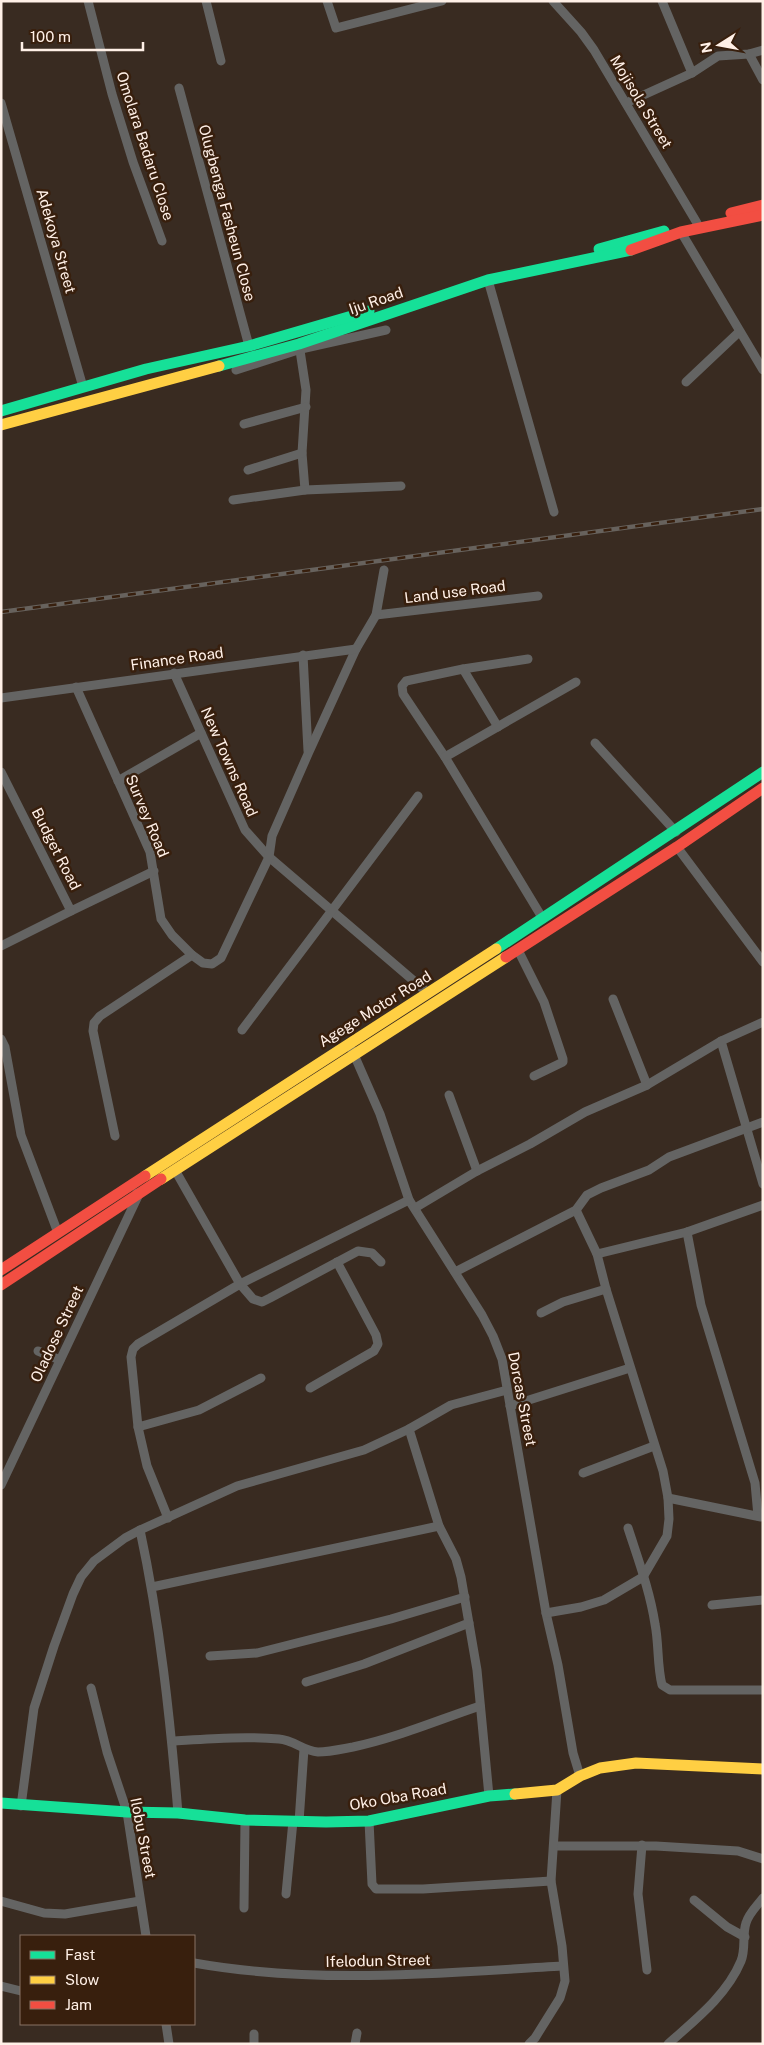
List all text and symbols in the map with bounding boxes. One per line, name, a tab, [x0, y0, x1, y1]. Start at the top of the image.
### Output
scale bar	[22, 20, 144, 52]
north arrow	[694, 20, 744, 70]
text: 100 m	[30, 28, 71, 45]
text: N	[697, 41, 715, 54]
street label: Mojisola Street	[607, 52, 676, 152]
street label: Omolara Badaru Close	[113, 69, 178, 222]
street label: Olugbenga Fasheun Close	[196, 123, 259, 303]
street label: Adekoya Street	[33, 187, 80, 295]
street label: Iju Road	[347, 283, 405, 318]
street label: Land use Road	[403, 577, 507, 606]
street label: Finance Road	[129, 644, 225, 673]
street label: New Towns Road	[198, 704, 261, 819]
street label: Survey Road	[122, 772, 172, 860]
street label: Budget Road	[28, 805, 84, 893]
street label: Agege Motor Road	[315, 967, 434, 1050]
street label: Oladose Street	[27, 1283, 86, 1385]
street label: Dorcas Street	[505, 1350, 540, 1448]
street label: Oko Oba Road	[348, 1780, 448, 1813]
street label: Ilobu Street	[127, 1796, 160, 1880]
legend	[20, 1935, 195, 2025]
text: Fast	[65, 1946, 95, 1963]
street label: Ifelodun Street	[325, 1951, 431, 1970]
text: Slow	[65, 1971, 100, 1988]
text: Jam	[65, 1996, 92, 2013]

